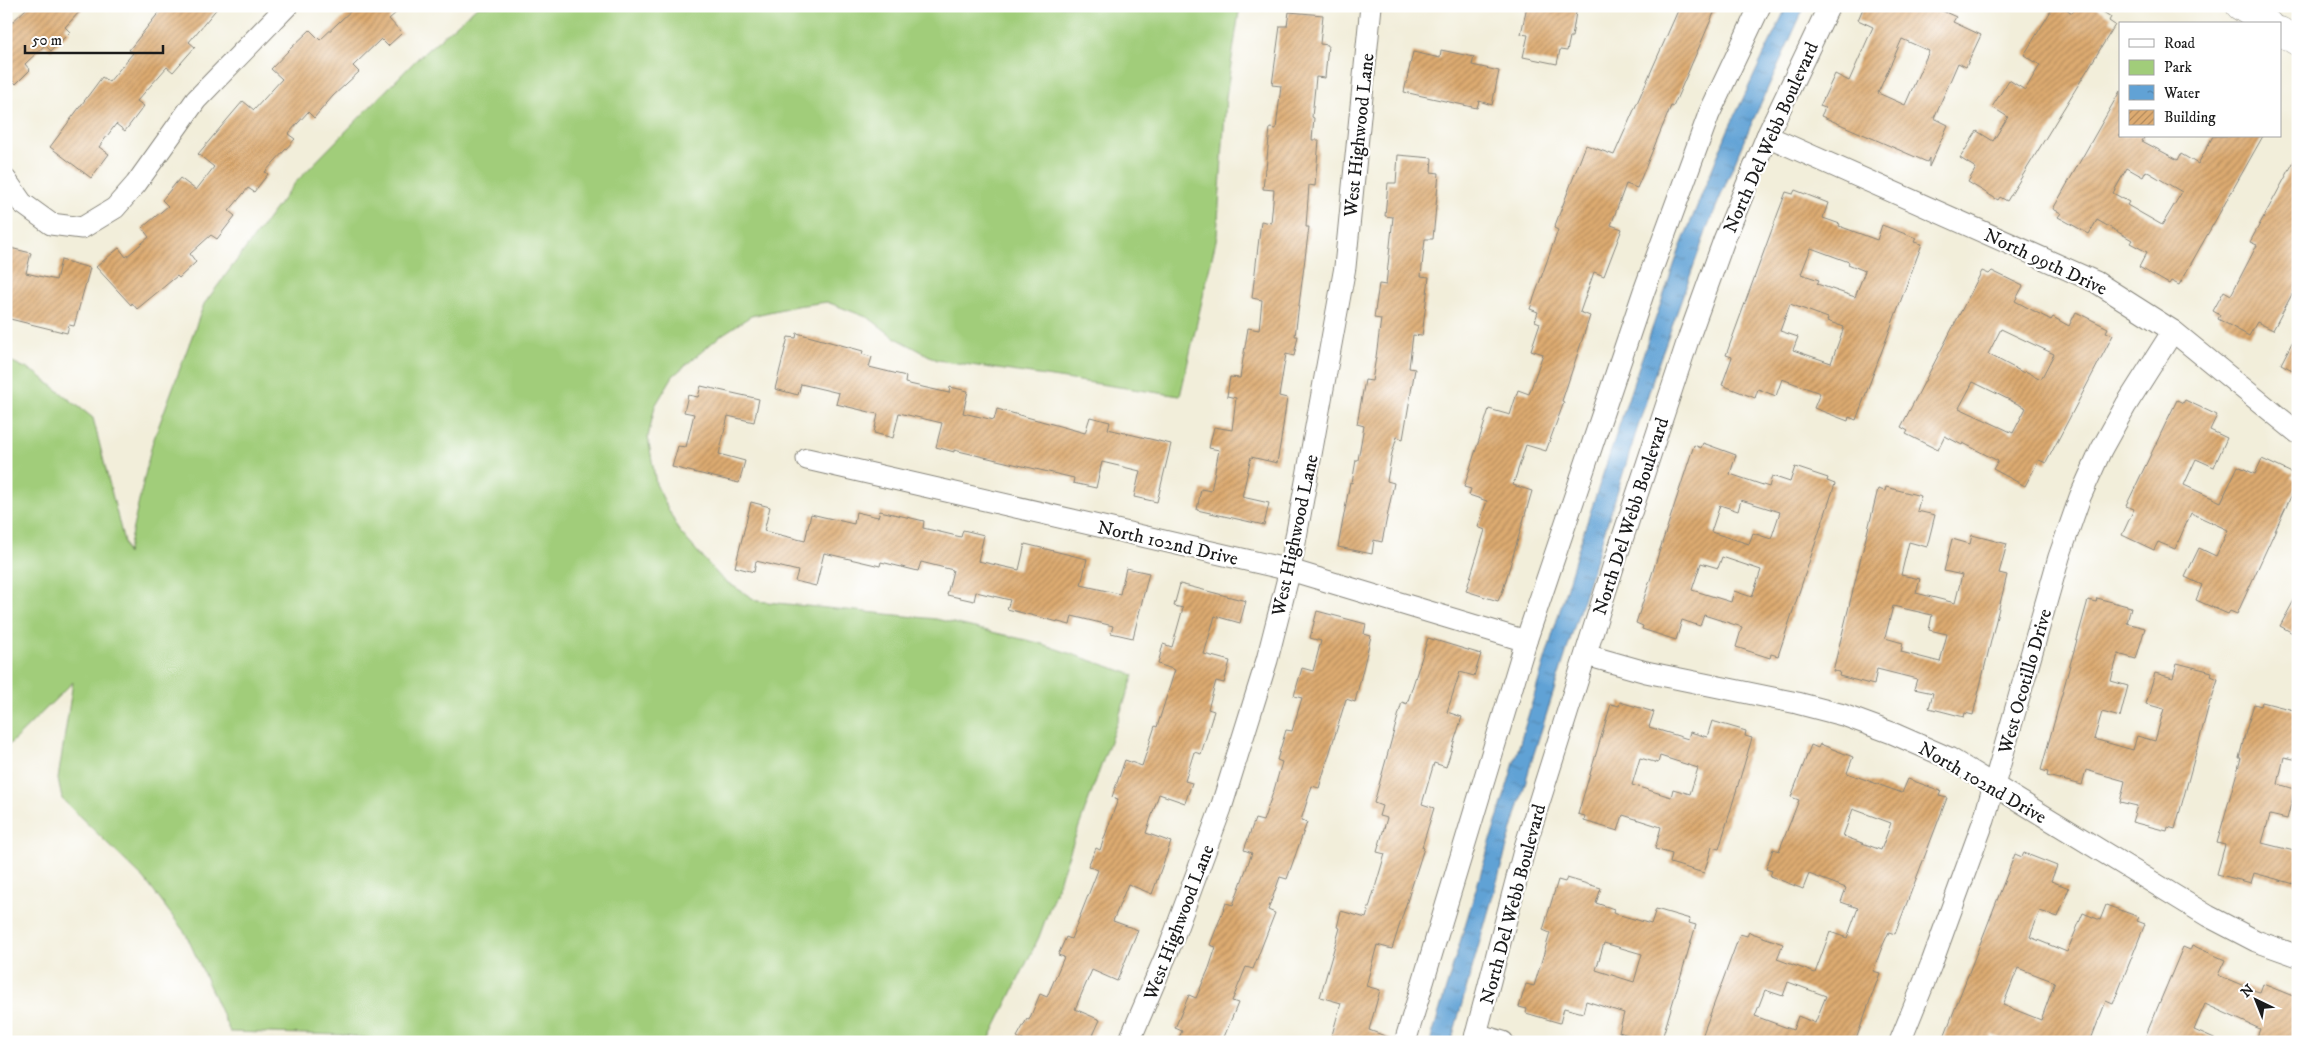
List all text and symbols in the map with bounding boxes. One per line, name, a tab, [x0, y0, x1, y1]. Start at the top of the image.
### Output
scale bar	[25, 22, 162, 54]
legend	[2119, 22, 2282, 138]
text: 50 m	[32, 31, 62, 50]
text: Road	[2164, 34, 2196, 53]
street label: North Del Webb Boulevard	[1719, 38, 1824, 237]
street label: West Highwood Lane	[1339, 52, 1380, 219]
text: Park	[2164, 58, 2193, 77]
text: Water	[2163, 84, 2200, 103]
text: Building	[2164, 108, 2216, 127]
street label: North 99th Drive	[1980, 224, 2111, 301]
street label: North Del Webb Boulevard	[1589, 414, 1674, 618]
street label: West Highwood Lane	[1267, 452, 1324, 619]
street label: North 102nd Drive	[1095, 516, 1240, 571]
street label: West Ocotillo Drive	[1993, 606, 2057, 757]
street label: North 102nd Drive	[1914, 737, 2050, 829]
street label: North Del Webb Boulevard	[1476, 801, 1551, 1007]
street label: West Highwood Lane	[1139, 842, 1220, 1004]
north arrow	[2232, 976, 2282, 1026]
text: N	[2237, 980, 2259, 1002]

